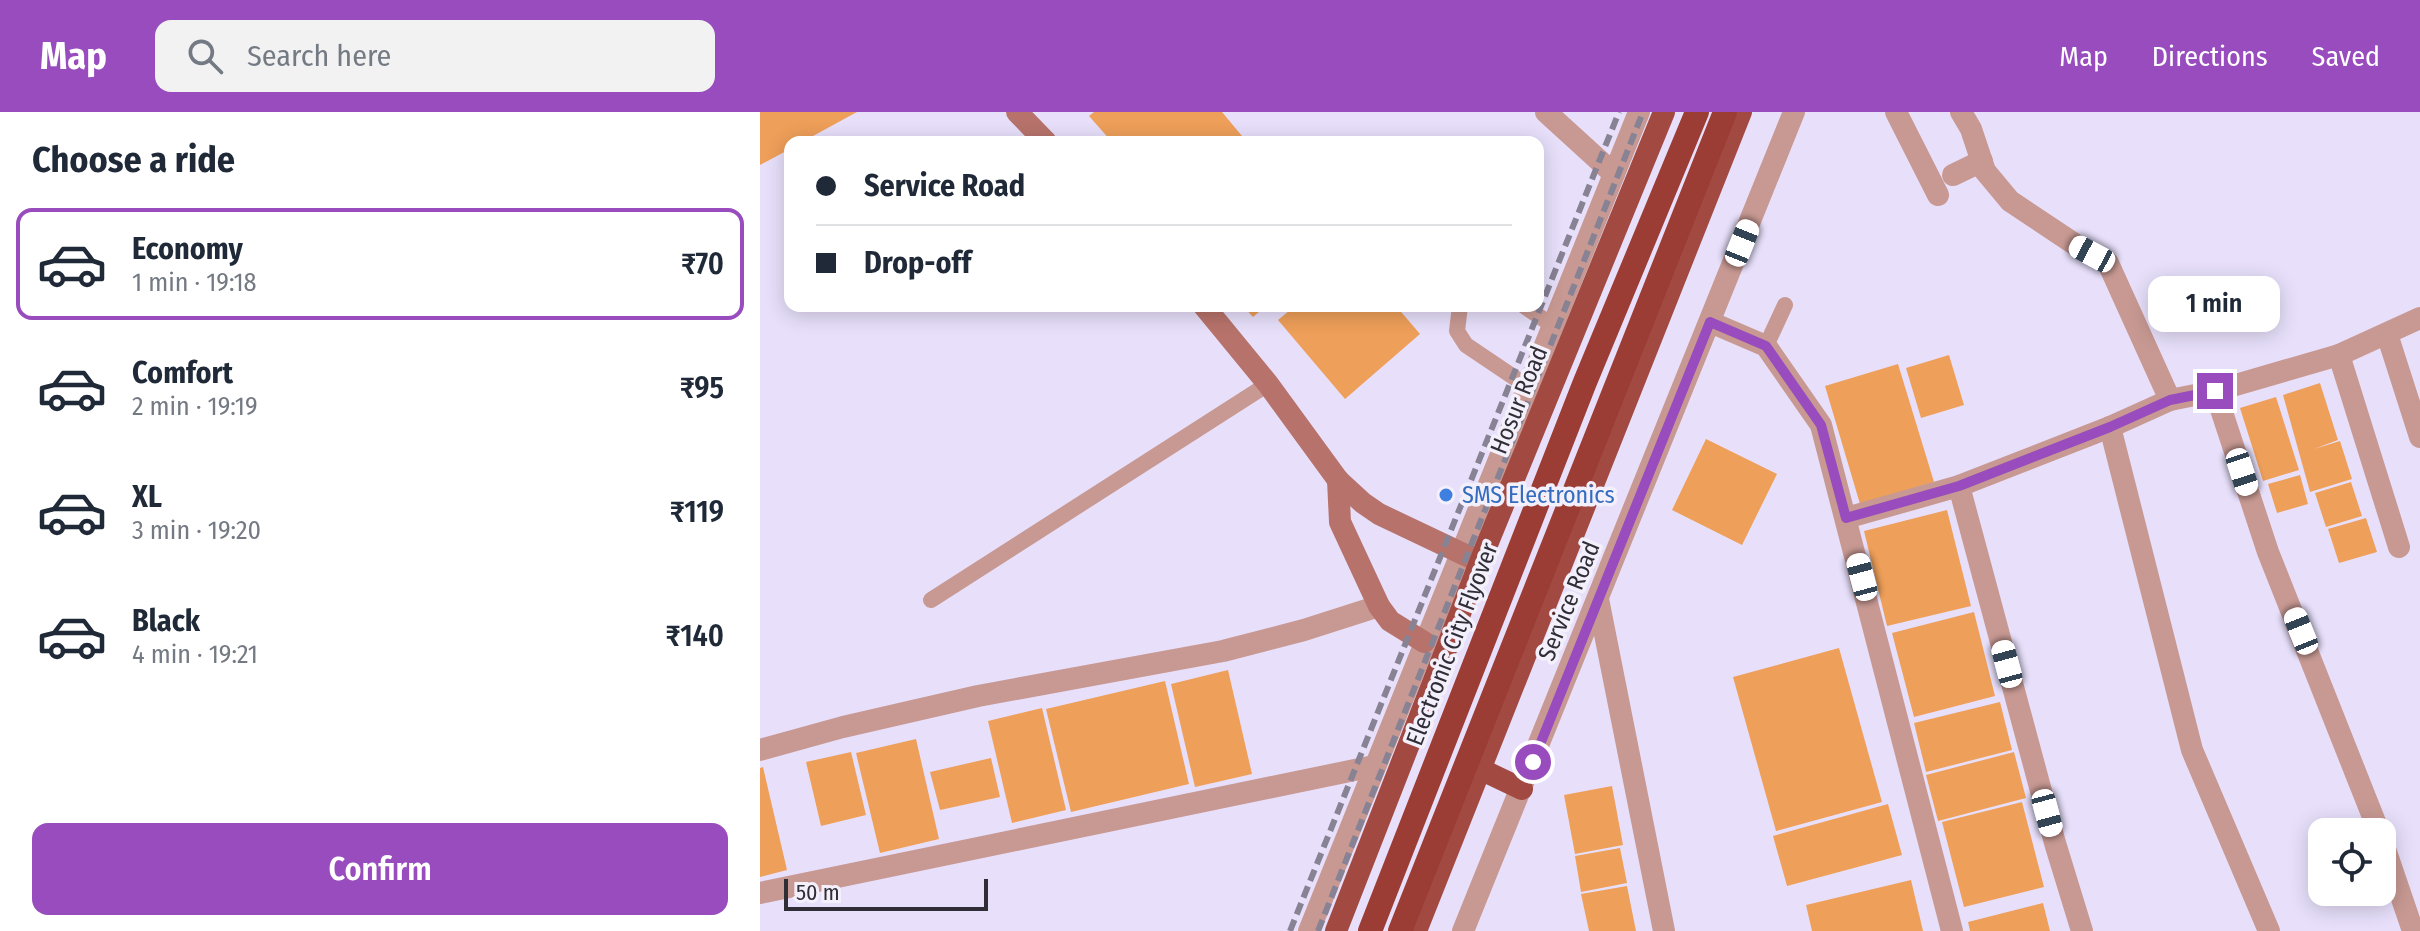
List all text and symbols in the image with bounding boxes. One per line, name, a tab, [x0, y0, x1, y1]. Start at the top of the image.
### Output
search box	[155, 20, 715, 92]
text: Map	[40, 33, 107, 79]
icon: search	[183, 34, 227, 78]
text: Search here	[247, 38, 391, 74]
text: Map	[2059, 40, 2108, 73]
text: Directions	[2152, 40, 2268, 73]
text: Saved	[2312, 40, 2380, 73]
text: Choose a ride	[32, 138, 235, 182]
text: Service Road	[864, 168, 1025, 204]
car	[1722, 216, 1762, 270]
icon: car	[36, 228, 108, 300]
text: Economy	[132, 231, 243, 267]
car	[2065, 232, 2119, 276]
text: Drop-off	[864, 245, 971, 281]
text: ₹70	[681, 246, 724, 282]
text: 1 min · 19:18	[132, 267, 257, 298]
callout: 1 min	[2149, 275, 2281, 331]
text: 1 min	[2186, 288, 2242, 319]
street label: Hosur Road	[1485, 342, 1553, 458]
icon: car	[36, 352, 108, 424]
text: Comfort	[132, 355, 233, 391]
text: ₹95	[680, 370, 724, 406]
route end	[2197, 373, 2233, 409]
text: 2 min · 19:19	[132, 391, 258, 422]
car	[2223, 445, 2261, 499]
icon: car	[36, 476, 108, 548]
text: XL	[132, 479, 162, 515]
place label: SMS Electronics	[1462, 481, 1615, 509]
marker: SMS Electronics	[1437, 486, 1455, 504]
text: ₹119	[670, 494, 724, 530]
text: 3 min · 19:20	[132, 515, 261, 546]
street label: Service Road	[1532, 537, 1606, 665]
street label: Electronic City Flyover	[1400, 538, 1504, 749]
car	[1844, 551, 1880, 603]
icon: car	[36, 600, 108, 672]
text: Black	[132, 603, 200, 639]
car	[2281, 604, 2321, 658]
text: ₹140	[666, 618, 724, 654]
car	[1989, 638, 2025, 690]
text: 4 min · 19:21	[132, 639, 258, 670]
route start	[1515, 744, 1551, 780]
car	[2029, 787, 2065, 839]
map controls	[2308, 818, 2396, 906]
button: locate	[2308, 818, 2396, 906]
button: Confirm	[32, 823, 728, 915]
scale bar	[784, 875, 988, 911]
text: 50 m	[796, 879, 840, 906]

